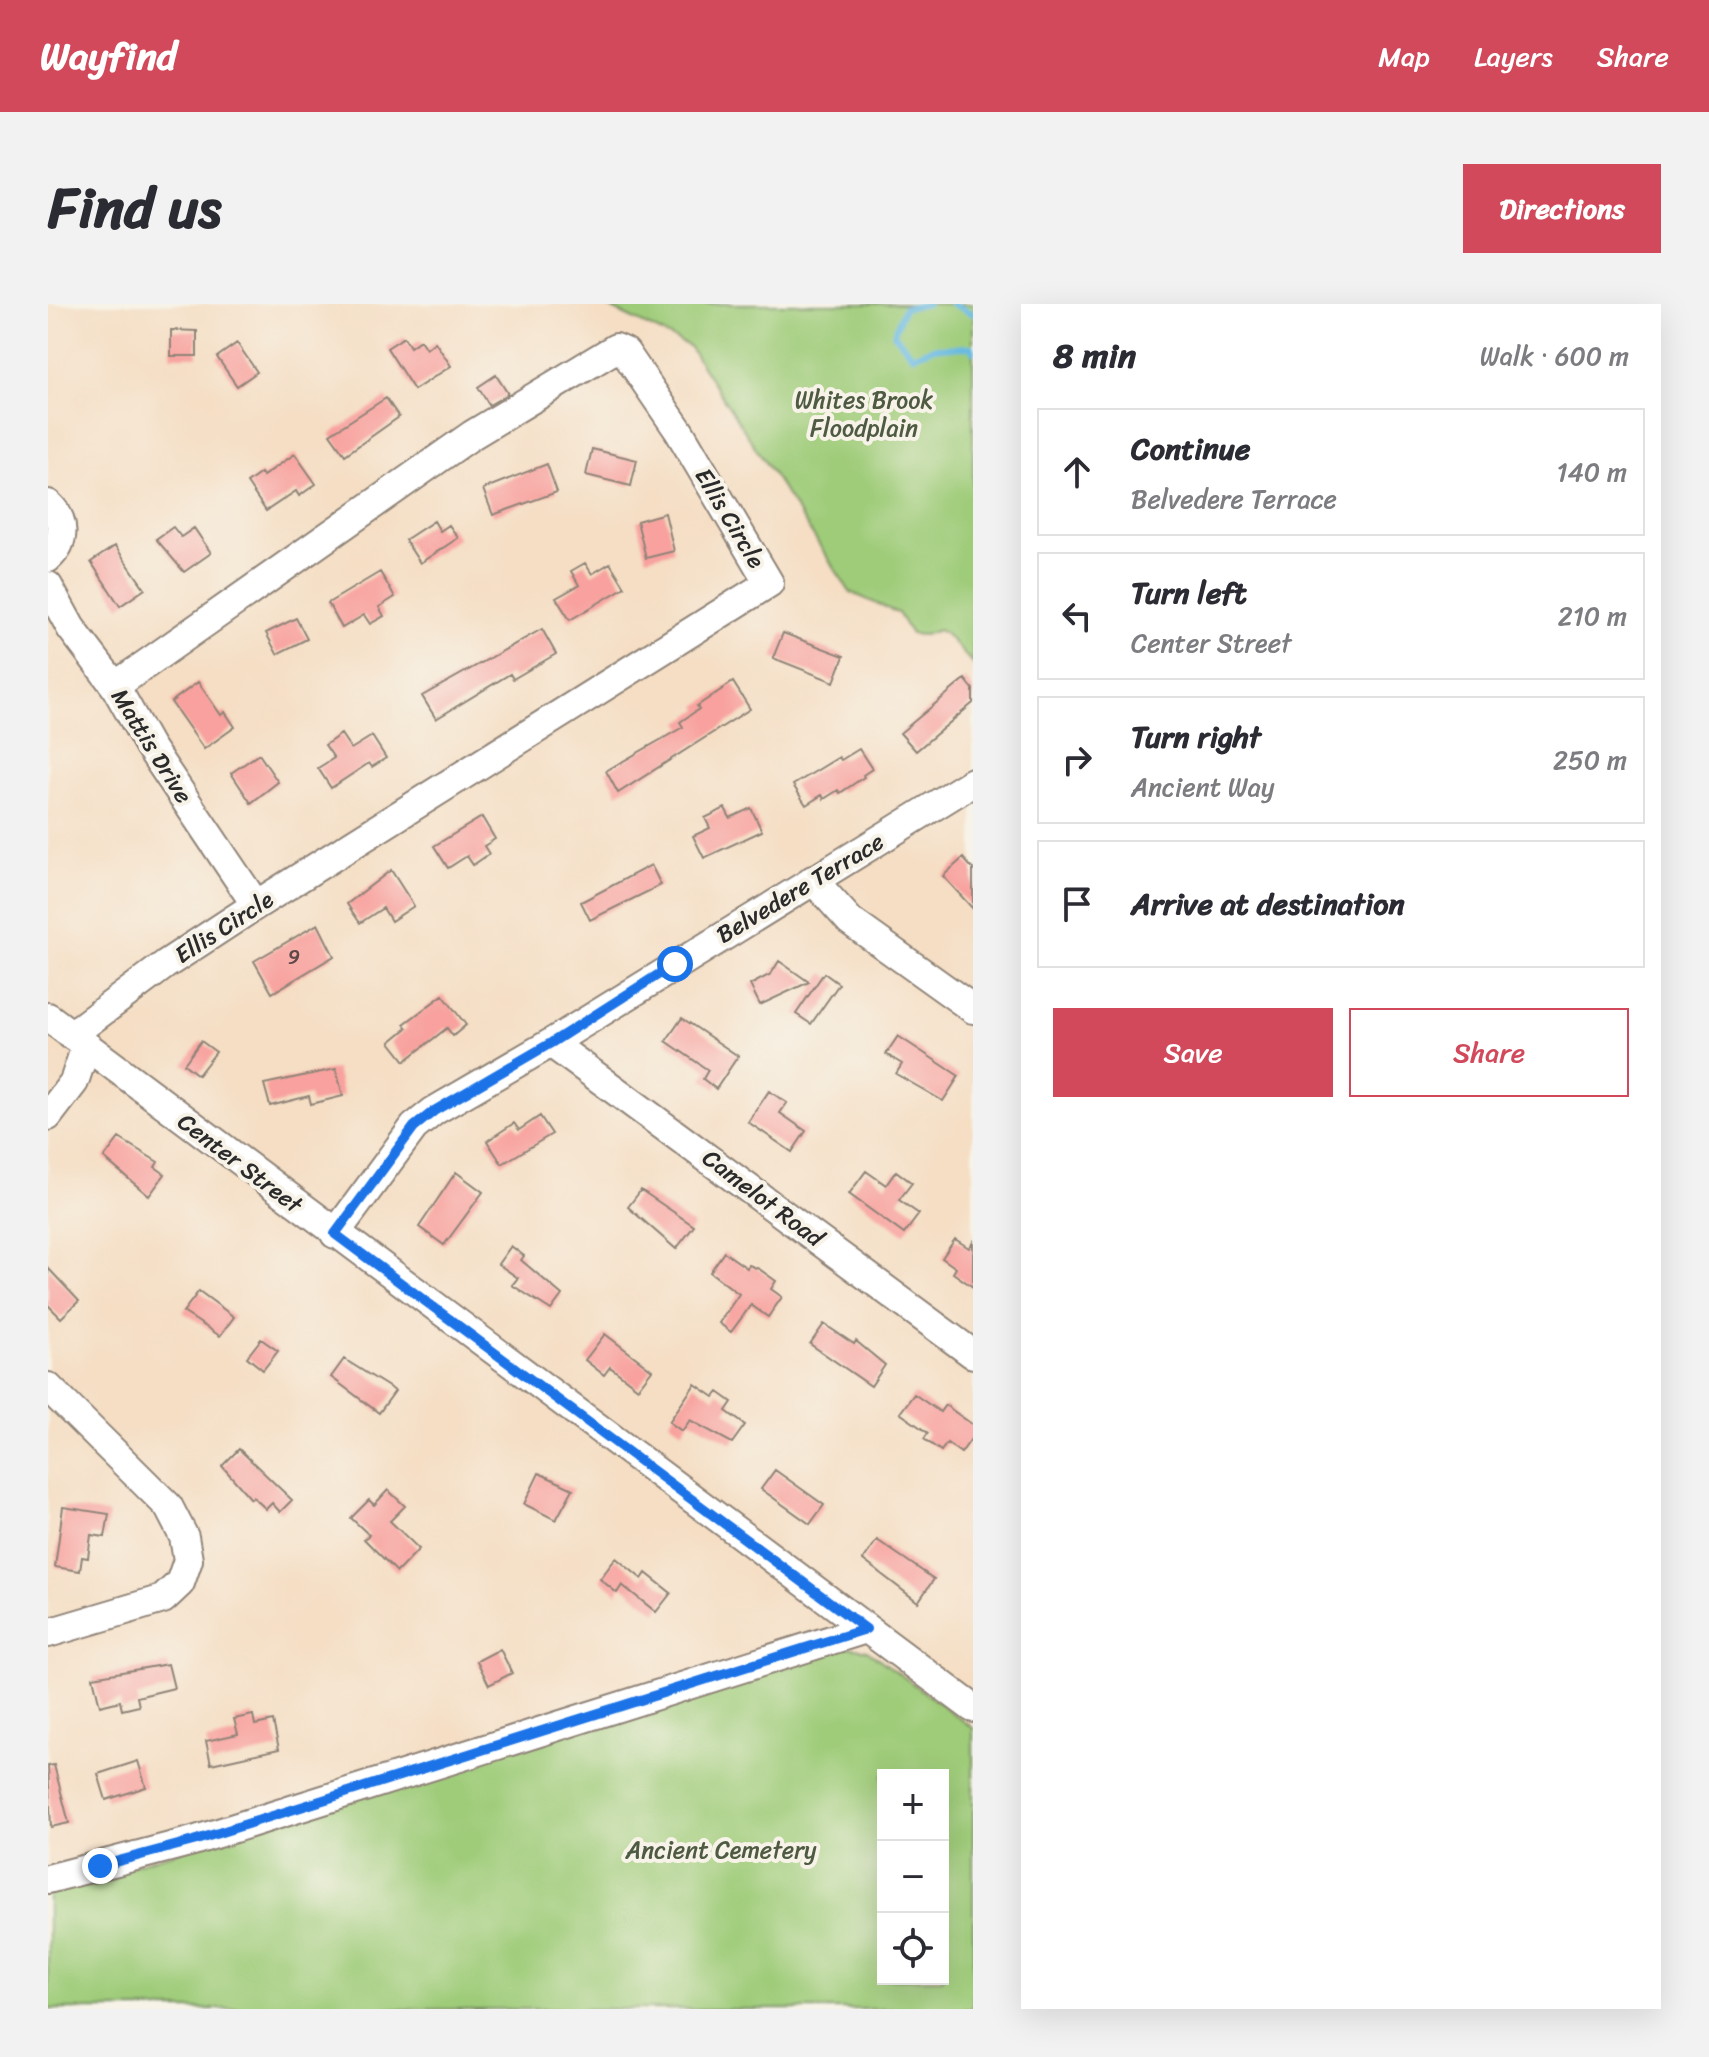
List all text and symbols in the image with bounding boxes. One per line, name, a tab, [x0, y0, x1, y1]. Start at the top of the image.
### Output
text: Wayfind	[40, 23, 177, 90]
text: Map	[1378, 32, 1430, 81]
text: Layers	[1474, 32, 1553, 81]
text: Share	[1597, 32, 1669, 81]
text: Find us	[48, 159, 221, 258]
button: Directions	[1463, 164, 1661, 253]
text: 8 min	[1053, 326, 1136, 386]
text: Walk · 600 m	[1480, 333, 1629, 379]
park label: Whites Brook Floodplain	[795, 379, 933, 449]
text: Continue	[1131, 422, 1250, 476]
text: 140 m	[1556, 449, 1627, 495]
icon: ahead	[1055, 450, 1099, 494]
street label: Ellis Circle	[683, 459, 777, 577]
text: Belvedere Terrace	[1131, 476, 1337, 522]
text: Turn left	[1131, 566, 1247, 620]
text: 210 m	[1558, 593, 1627, 639]
icon: left	[1055, 594, 1099, 638]
text: Center Street	[1131, 620, 1291, 666]
street label: Mattis Drive	[100, 680, 204, 812]
text: Turn right	[1131, 710, 1261, 764]
text: 250 m	[1553, 737, 1627, 783]
icon: right	[1055, 738, 1099, 782]
text: Ancient Way	[1131, 764, 1274, 810]
street label: Belvedere Terrace	[708, 821, 892, 955]
text: Arrive at destination	[1131, 877, 1405, 931]
street label: Ellis Circle	[166, 879, 283, 975]
icon: arrive	[1055, 882, 1099, 926]
house number: 9	[288, 940, 300, 975]
route start	[657, 946, 693, 982]
button: Save	[1053, 1008, 1333, 1097]
button: Share	[1349, 1008, 1629, 1097]
street label: Center Street	[168, 1102, 313, 1225]
street label: Camelot Road	[693, 1138, 835, 1259]
map controls	[877, 1769, 949, 1985]
button: +	[877, 1769, 949, 1841]
park label: Ancient Cemetery	[625, 1829, 817, 1871]
button: −	[877, 1841, 949, 1913]
route end	[82, 1848, 118, 1884]
button: locate	[877, 1913, 949, 1985]

